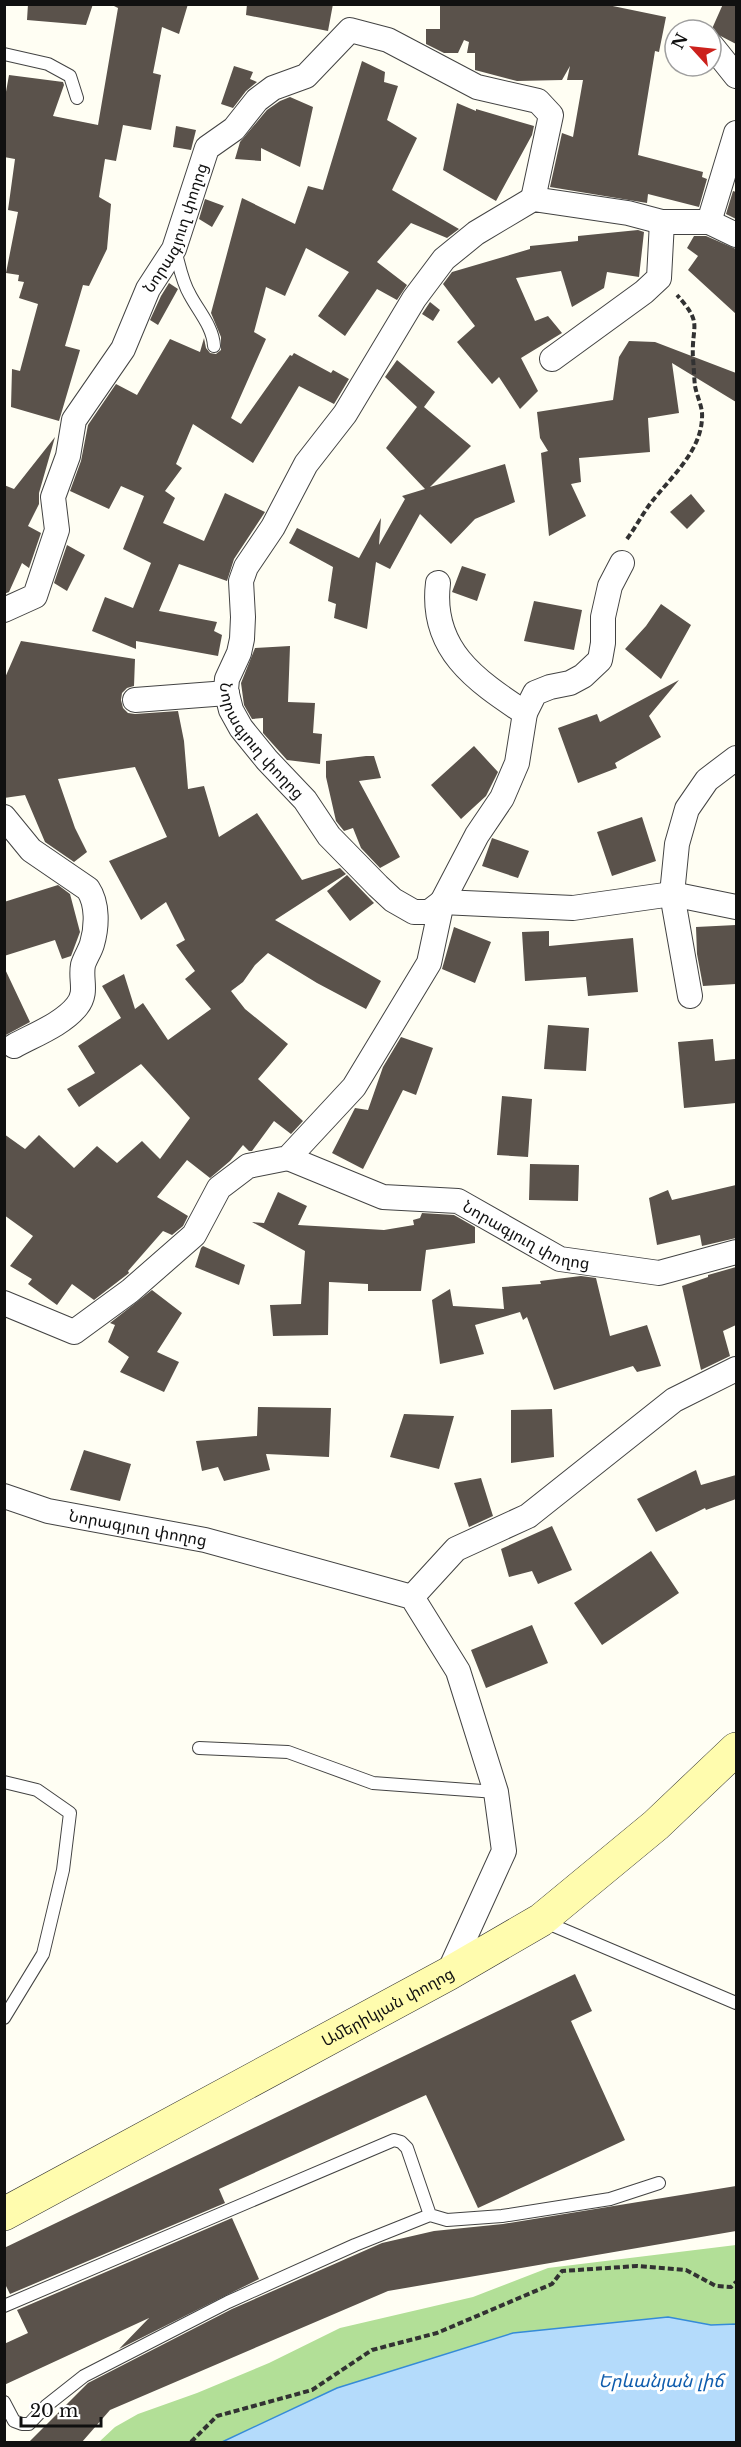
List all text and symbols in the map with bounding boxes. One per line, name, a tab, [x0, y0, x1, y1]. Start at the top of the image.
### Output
north arrow	[663, 18, 723, 78]
text: N	[667, 30, 692, 52]
street label: Նորագյուղ փողոց	[138, 160, 211, 296]
street label: Նորագյուղ փողոց	[216, 682, 309, 803]
street label: Նորագյուղ փողոց	[459, 1196, 591, 1273]
street label: Նորագյուղ փողոց	[67, 1505, 209, 1550]
street label: Ամերիկյան փողոց	[318, 1963, 457, 2051]
water label: Երևանյան լիճ	[598, 2370, 726, 2392]
scale bar	[21, 2390, 100, 2428]
text: 20 m	[30, 2400, 78, 2422]

